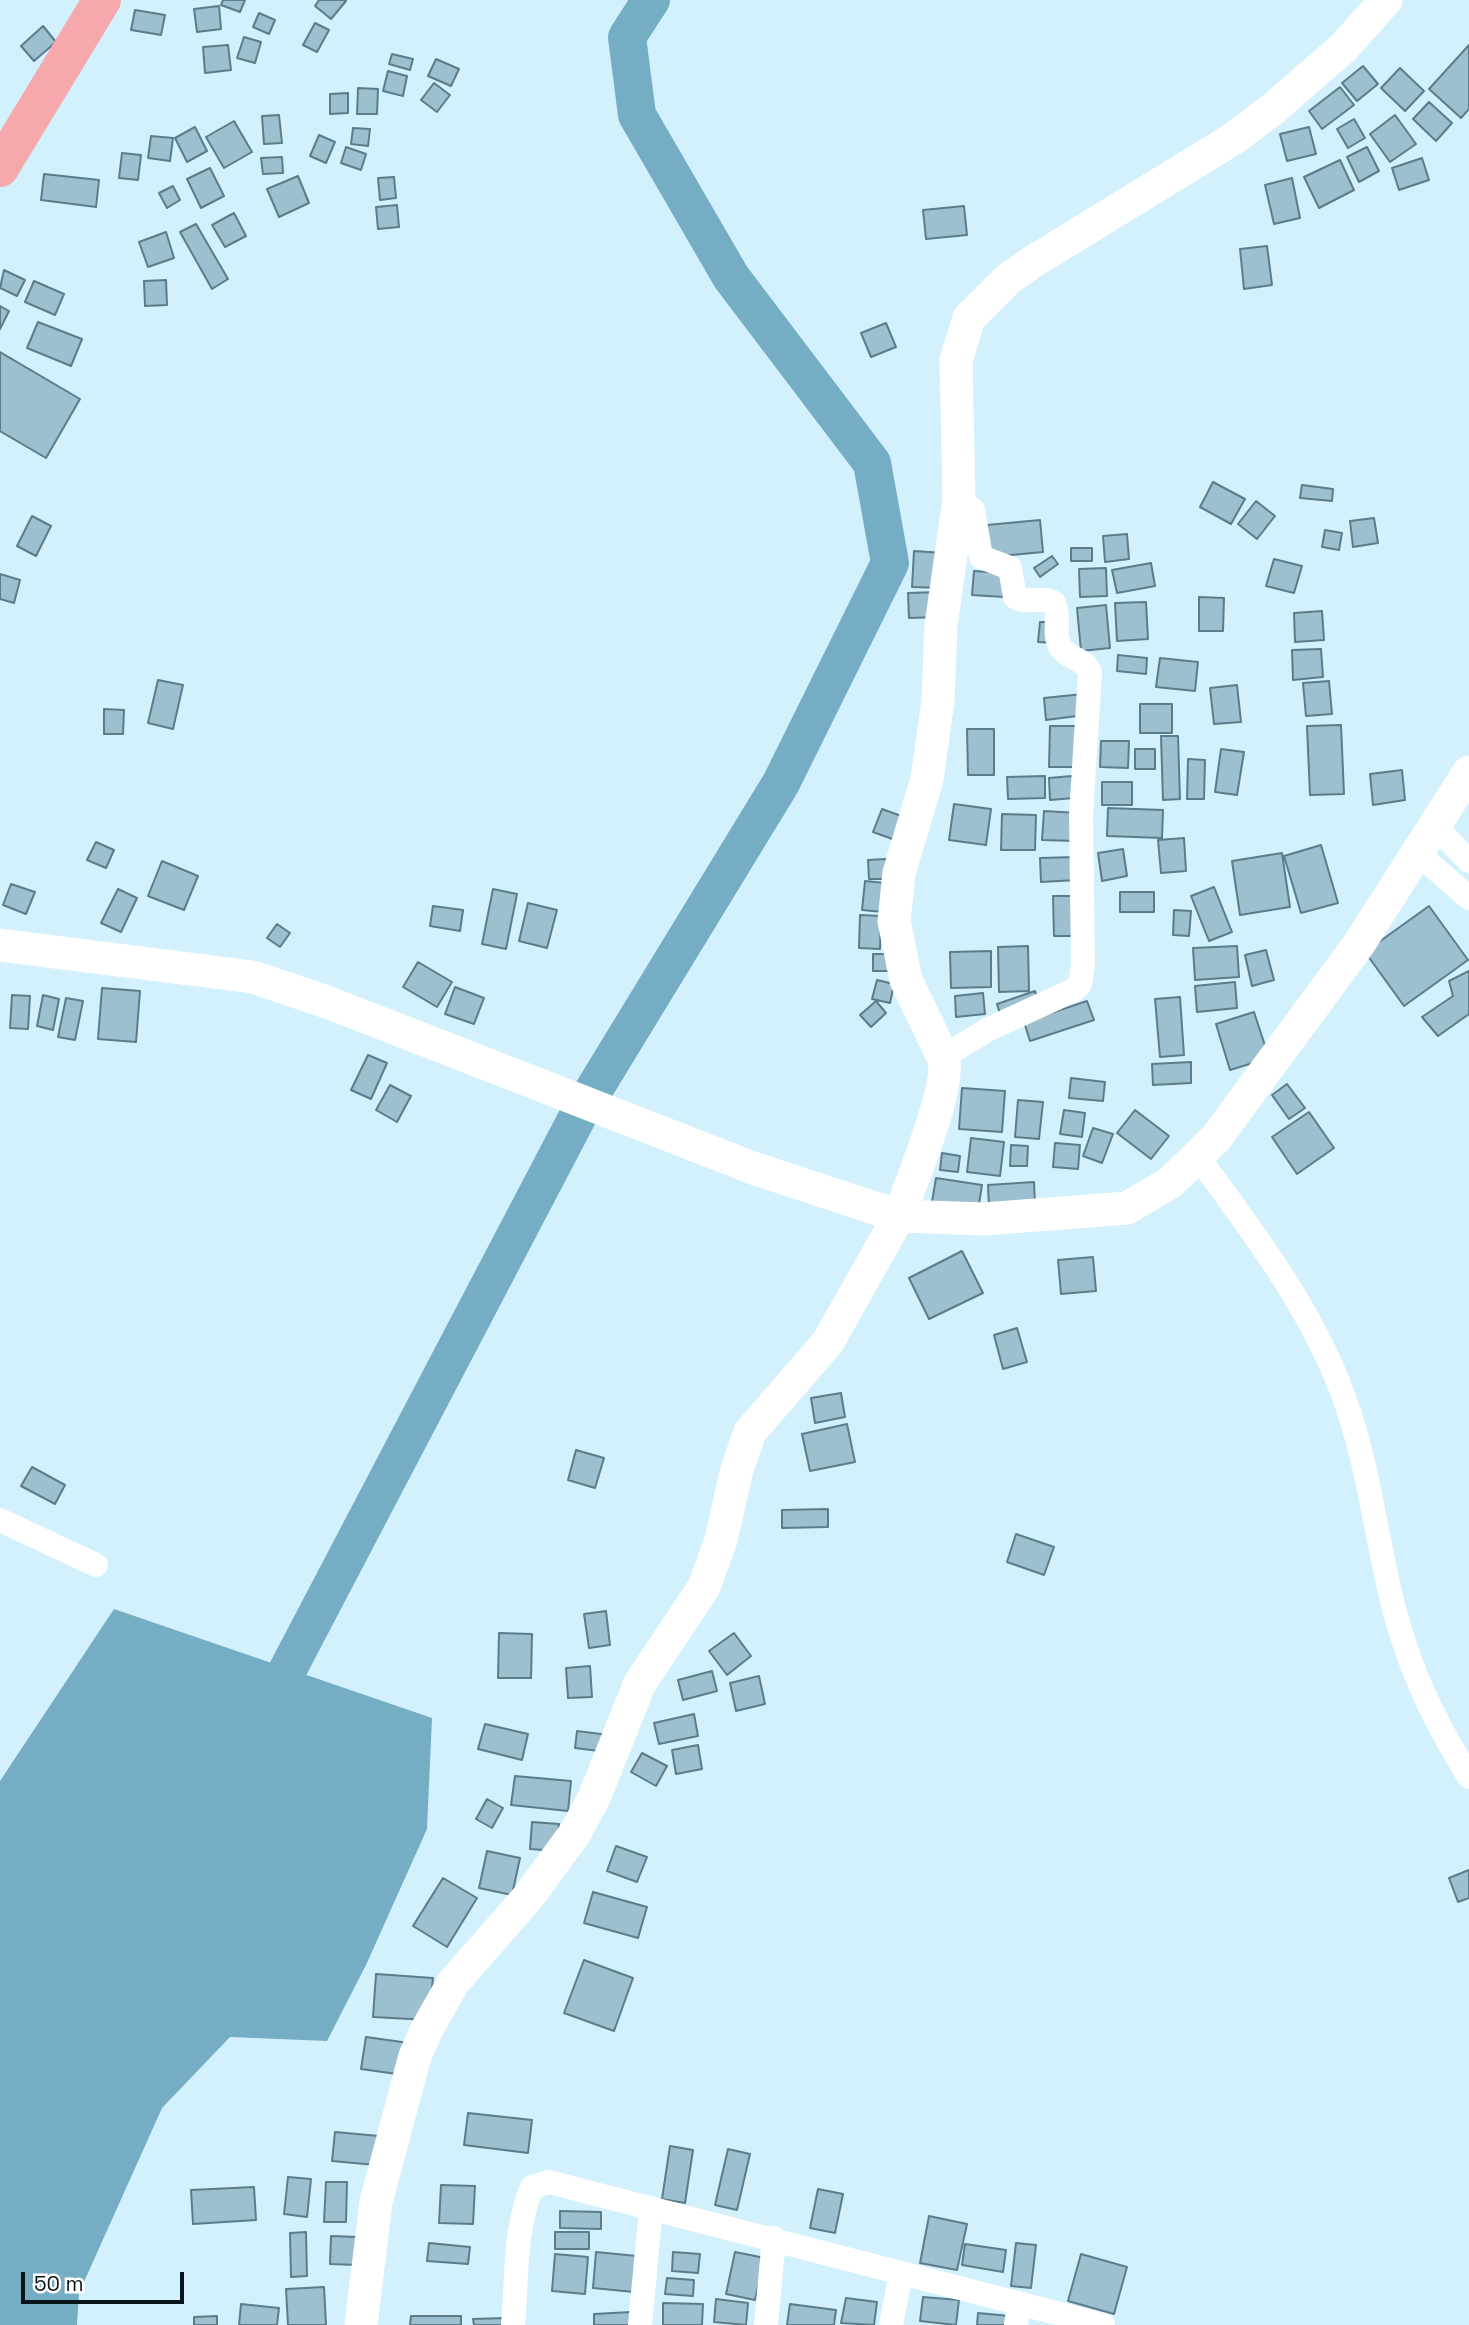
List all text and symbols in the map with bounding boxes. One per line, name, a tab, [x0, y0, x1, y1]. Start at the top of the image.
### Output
scale bar	[24, 2258, 187, 2302]
text: 50 m	[34, 2270, 84, 2297]

